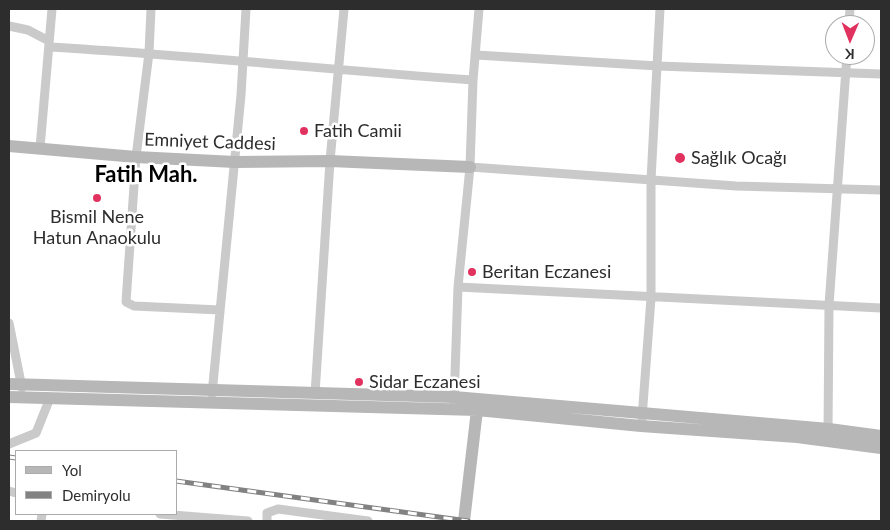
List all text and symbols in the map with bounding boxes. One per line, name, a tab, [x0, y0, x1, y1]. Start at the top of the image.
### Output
north arrow	[825, 15, 875, 65]
text: K	[845, 46, 855, 63]
place label: Fatih Camii	[314, 120, 402, 142]
marker: Fatih Camii	[298, 125, 310, 137]
street label: Emniyet Caddesi	[144, 129, 276, 155]
place label: Sağlık Ocağı	[691, 147, 787, 169]
marker: Sağlık Ocağı	[673, 151, 687, 165]
district label: Fatih Mah.	[94, 162, 198, 188]
marker: Bismil Nene Hatun Anaokulu	[91, 192, 103, 204]
place label: Bismil Nene Hatun Anaokulu	[33, 206, 161, 248]
place label: Beritan Eczanesi	[482, 261, 611, 283]
marker: Beritan Eczanesi	[466, 266, 478, 278]
place label: Sidar Eczanesi	[369, 371, 480, 393]
marker: Sidar Eczanesi	[353, 376, 365, 388]
legend	[15, 450, 178, 515]
text: Yol	[62, 461, 82, 479]
text: Demiryolu	[62, 486, 131, 504]

